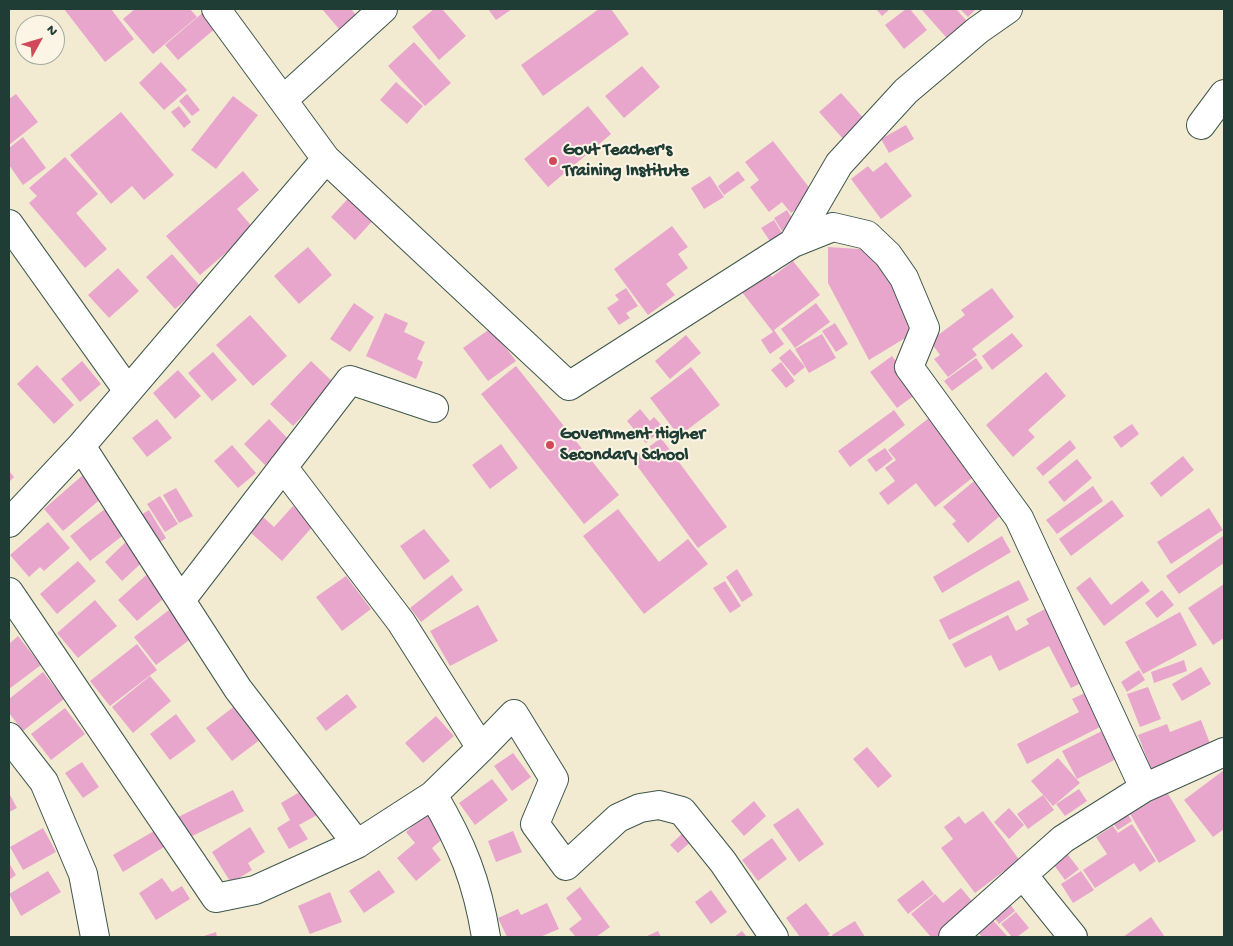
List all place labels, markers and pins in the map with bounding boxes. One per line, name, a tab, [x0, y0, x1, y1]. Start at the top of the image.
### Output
place label: Govt Teacher's Training Institute	[563, 140, 689, 182]
marker: Govt Teacher's Training Institute	[547, 155, 559, 167]
place label: Government Higher Secondary School	[560, 424, 705, 466]
marker: Government Higher Secondary School	[544, 439, 556, 451]

